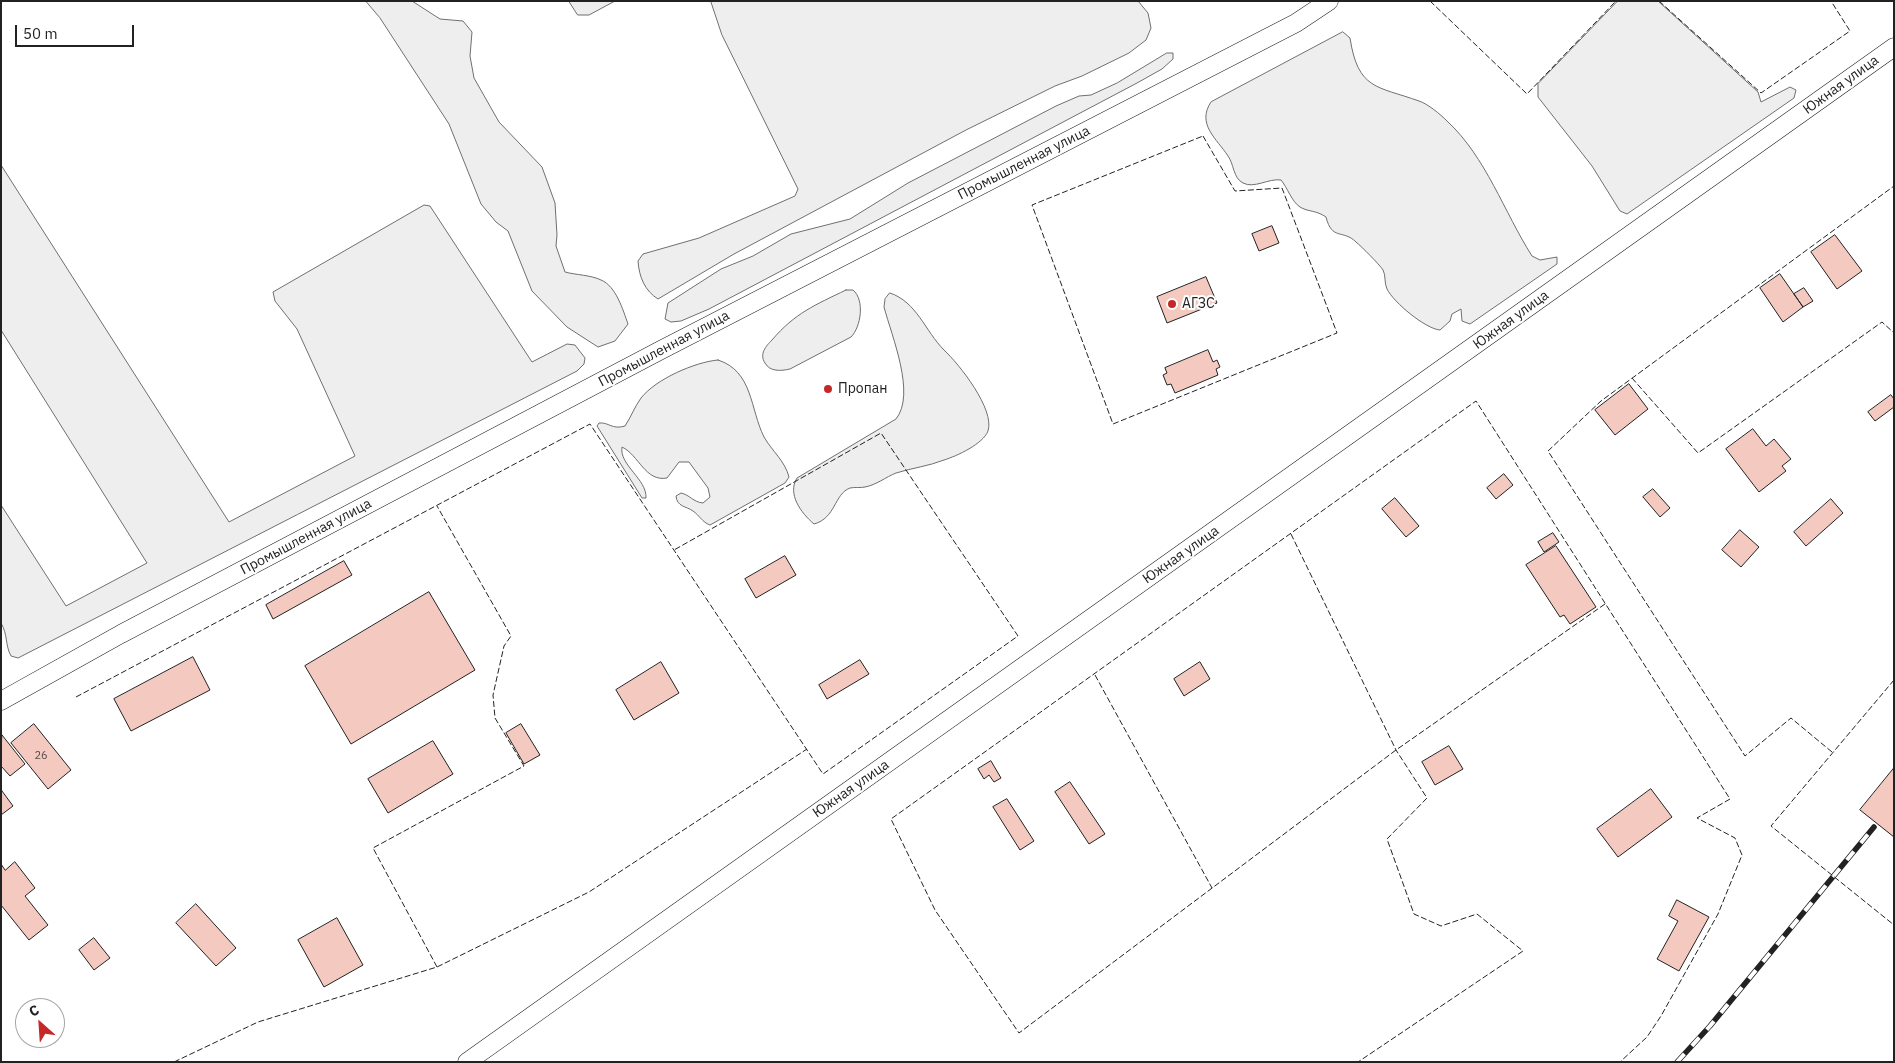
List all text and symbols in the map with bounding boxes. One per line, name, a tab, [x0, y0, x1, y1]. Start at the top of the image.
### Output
scale bar	[18, 15, 136, 47]
text: 50 m	[23, 24, 58, 43]
street label: Южная улица	[1800, 52, 1882, 118]
street label: Промышленная улица	[955, 122, 1093, 204]
street label: Южная улица	[1470, 287, 1552, 353]
place label: АГЗС	[1182, 296, 1215, 312]
marker: АГЗС	[1166, 298, 1178, 310]
street label: Промышленная улица	[596, 307, 732, 391]
place label: Пропан	[838, 381, 887, 397]
marker: Пропан	[822, 383, 834, 395]
street label: Промышленная улица	[238, 495, 374, 579]
street label: Южная улица	[1140, 523, 1222, 587]
house number: 26	[34, 749, 48, 763]
street label: Южная улица	[810, 757, 892, 821]
north arrow	[15, 998, 65, 1048]
text: С	[26, 1000, 42, 1021]

